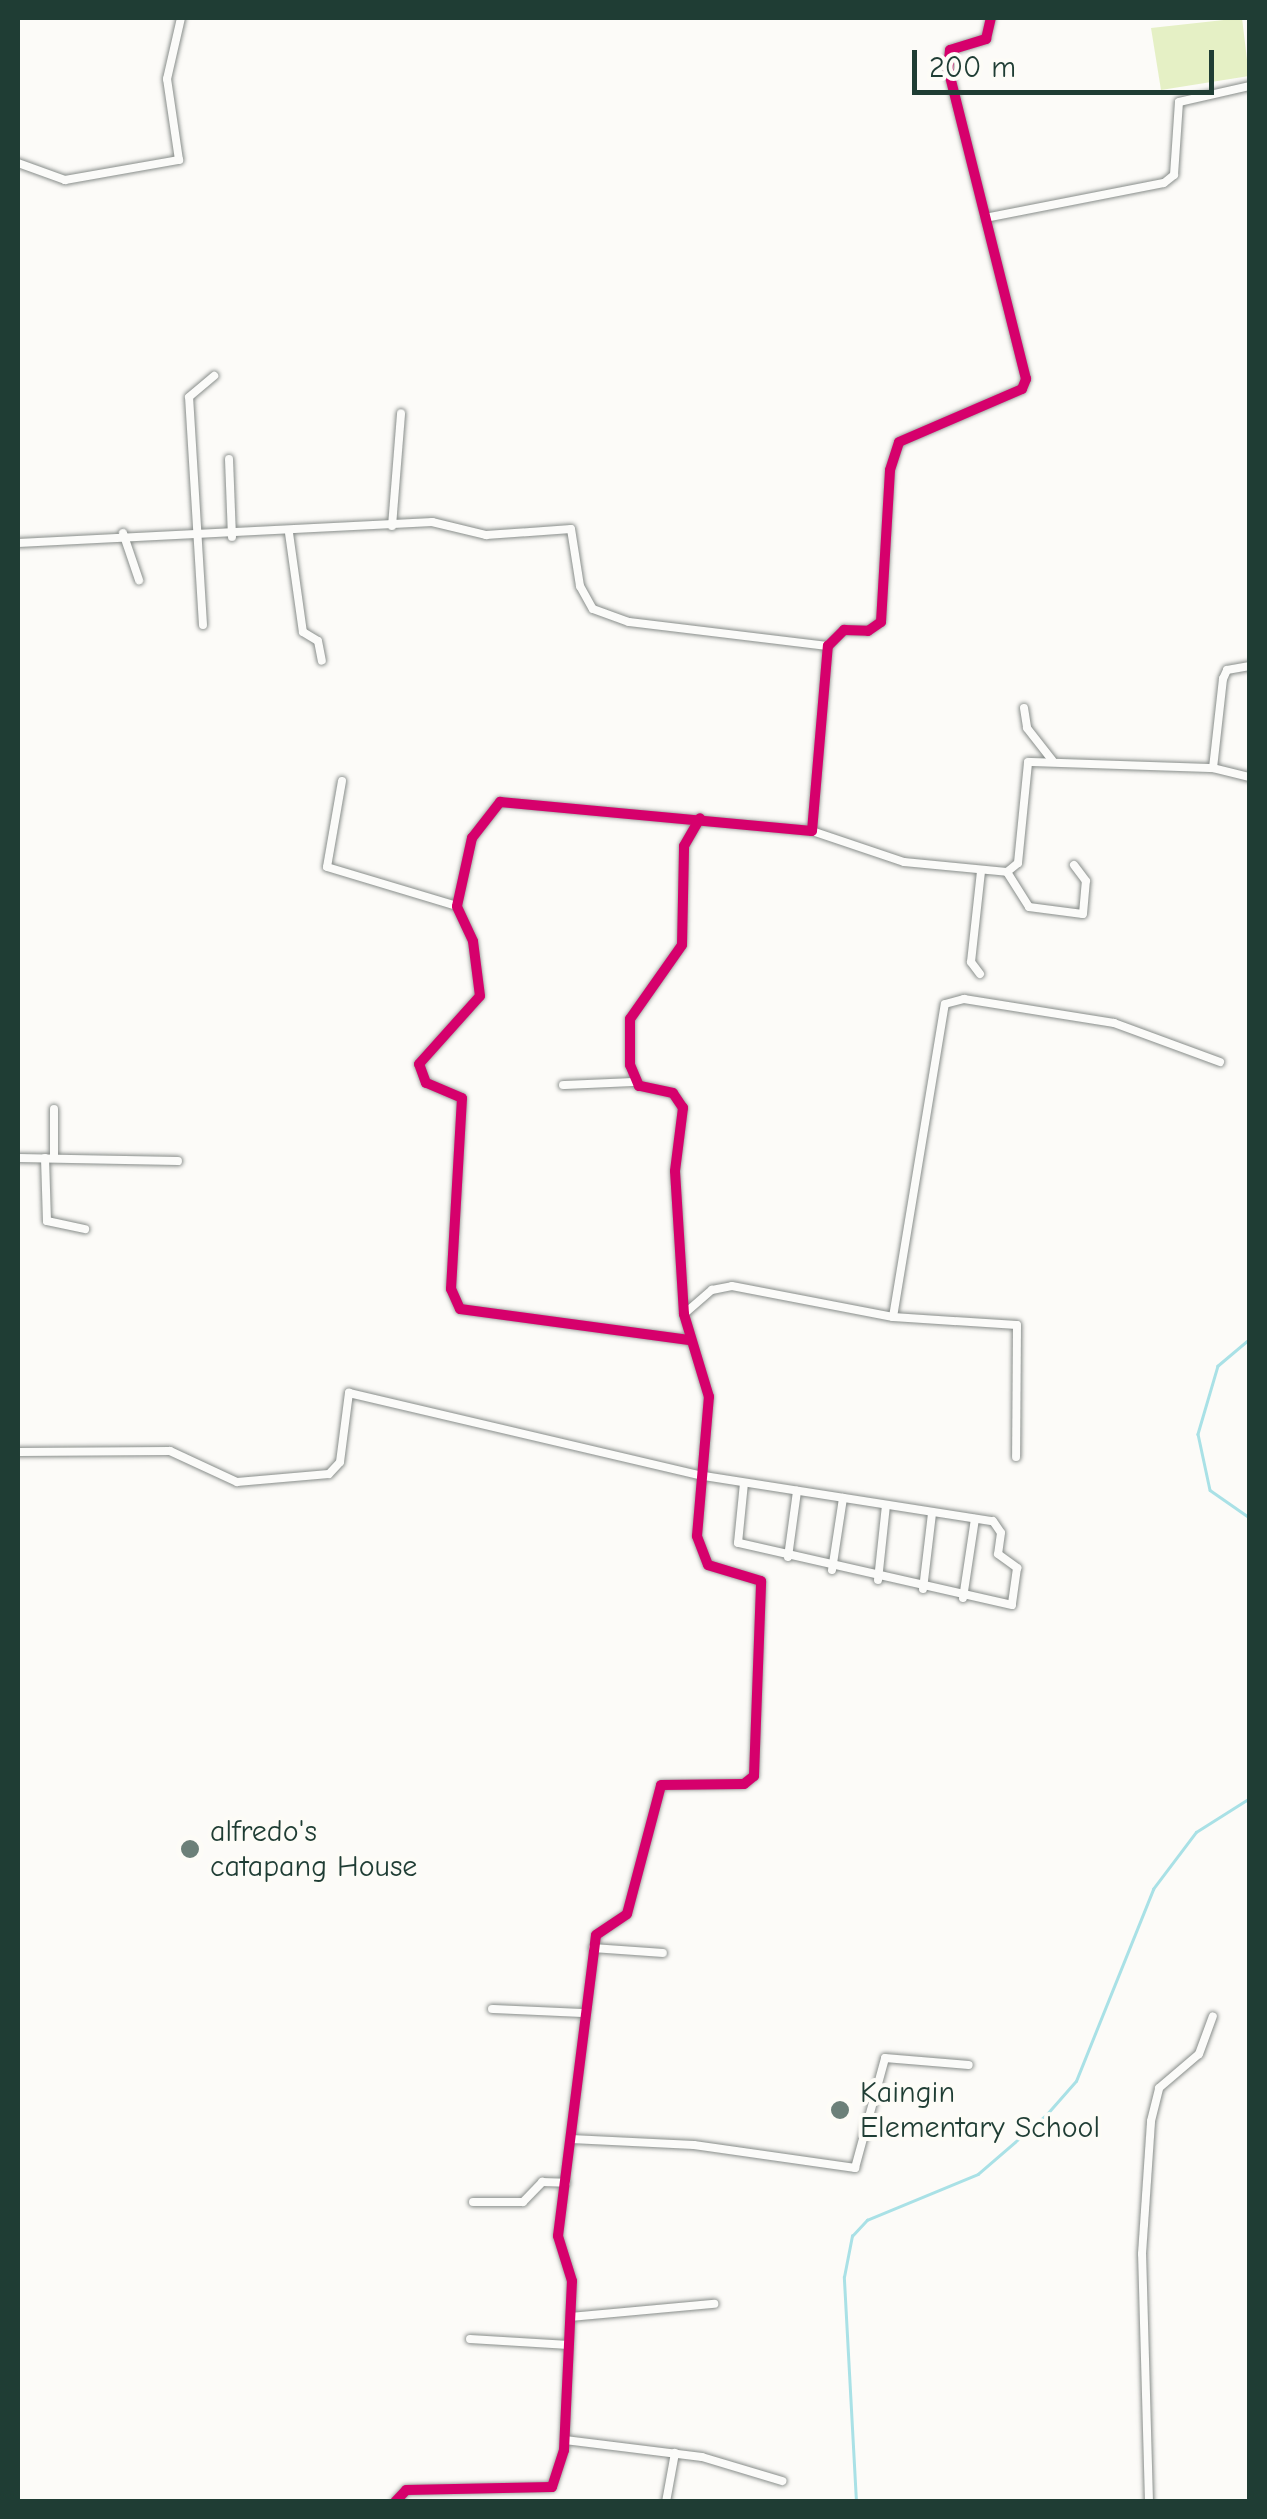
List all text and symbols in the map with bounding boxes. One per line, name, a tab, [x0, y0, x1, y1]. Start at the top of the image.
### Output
scale bar	[917, 30, 1220, 92]
text: 200 m	[929, 50, 1016, 85]
place label: alfredo's catapang House	[210, 1814, 417, 1884]
marker: alfredo's catapang House	[179, 1838, 201, 1860]
place label: Kaingin Elementary School	[860, 2075, 1100, 2146]
marker: Kaingin Elementary School	[829, 2099, 851, 2121]

